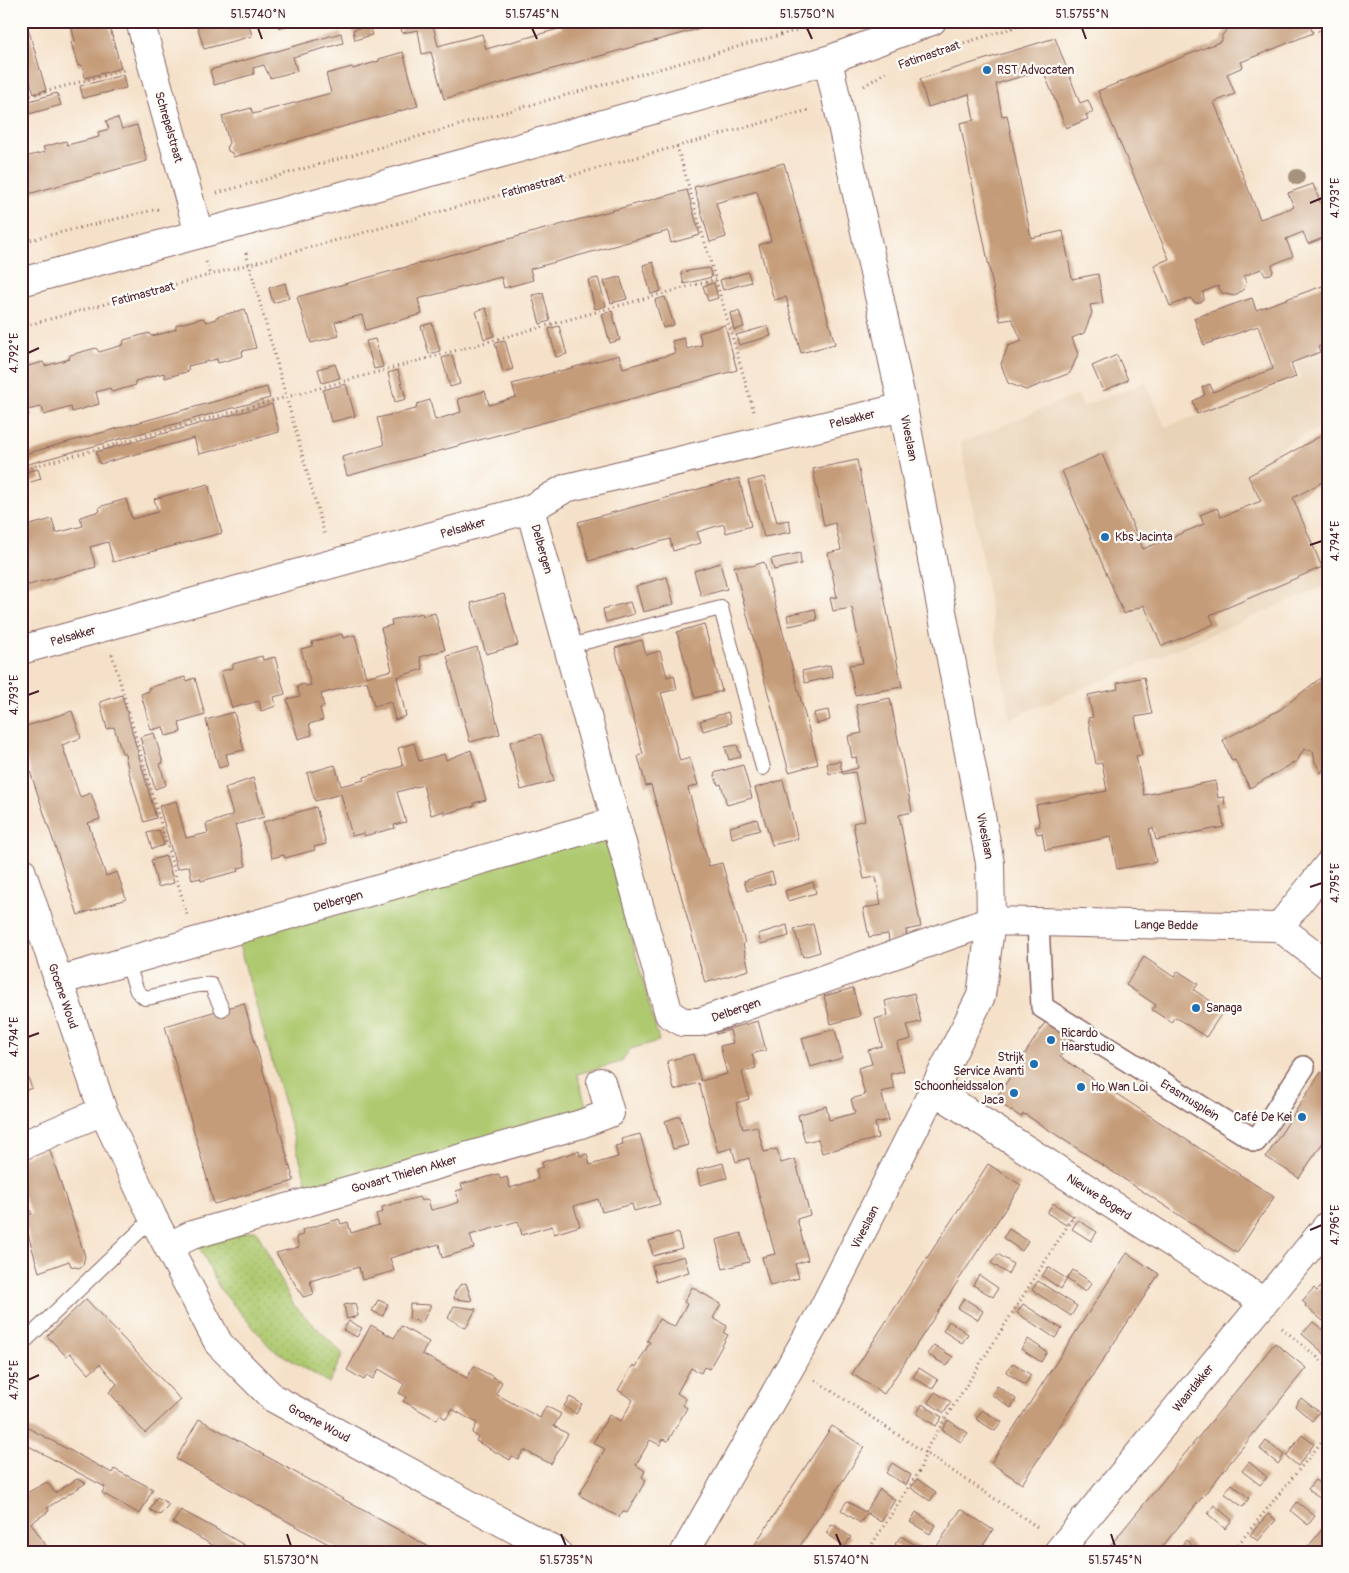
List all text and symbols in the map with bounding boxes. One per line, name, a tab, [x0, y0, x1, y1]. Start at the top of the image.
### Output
text: 51.5740°N	[230, 7, 286, 22]
text: 51.5745°N	[505, 7, 559, 22]
text: 51.5750°N	[780, 7, 834, 22]
text: 51.5755°N	[1055, 7, 1109, 22]
street label: Fatimastraat	[896, 38, 962, 73]
place label: RST Advocaten	[997, 63, 1075, 78]
marker: RST Advocaten	[981, 64, 993, 76]
street label: Schrepelstraat	[151, 90, 186, 165]
street label: Fatimastraat	[500, 171, 567, 202]
text: 4.793°E	[1328, 178, 1343, 218]
street label: Fatimastraat	[110, 279, 177, 310]
text: 4.792°E	[7, 333, 22, 373]
street label: Pelsakker	[828, 406, 877, 432]
street label: Viveslaan	[897, 414, 920, 463]
street label: Pelsakker	[439, 515, 488, 542]
text: 4.794°E	[1328, 521, 1343, 561]
street label: Delbergen	[527, 523, 556, 576]
place label: Kbs Jacinta	[1115, 530, 1173, 545]
marker: Kbs Jacinta	[1099, 531, 1111, 543]
street label: Pelsakker	[49, 623, 98, 650]
text: 4.793°E	[7, 675, 22, 715]
street label: Viveslaan	[973, 812, 996, 861]
text: 4.795°E	[1328, 863, 1343, 903]
street label: Delbergen	[312, 887, 365, 916]
street label: Lange Bedde	[1134, 917, 1198, 934]
street label: Groene Woud	[44, 962, 81, 1031]
street label: Delbergen	[710, 995, 763, 1026]
place label: Sanaga	[1206, 1001, 1243, 1016]
marker: Sanaga	[1190, 1002, 1202, 1014]
text: 4.794°E	[7, 1017, 22, 1057]
place label: Ricardo Haarstudio	[1061, 1026, 1115, 1055]
marker: Ricardo Haarstudio	[1045, 1034, 1057, 1046]
place label: Strijk Service Avanti	[953, 1050, 1024, 1079]
marker: Strijk Service Avanti	[1028, 1058, 1040, 1070]
street label: Erasmusplein	[1157, 1076, 1222, 1125]
place label: Schoonheidssalon Jaca	[914, 1079, 1004, 1108]
place label: Ho Wan Loi	[1091, 1080, 1148, 1095]
marker: Ho Wan Loi	[1075, 1081, 1087, 1093]
marker: Schoonheidssalon Jaca	[1008, 1087, 1020, 1099]
place label: Café De Kei	[1234, 1110, 1292, 1125]
marker: Café De Kei	[1296, 1111, 1308, 1123]
street label: Govaart Thielen Akker	[350, 1152, 459, 1197]
street label: Nieuwe Bogerd	[1064, 1171, 1134, 1224]
street label: Viveslaan	[848, 1203, 883, 1251]
text: 4.796°E	[1328, 1205, 1343, 1245]
text: 4.795°E	[7, 1360, 22, 1400]
street label: Waardakker	[1170, 1361, 1218, 1415]
street label: Groene Woud	[285, 1401, 352, 1446]
text: 51.5730°N	[264, 1553, 318, 1568]
text: 51.5735°N	[539, 1553, 593, 1568]
text: 51.5740°N	[813, 1553, 869, 1568]
text: 51.5745°N	[1088, 1553, 1142, 1568]

